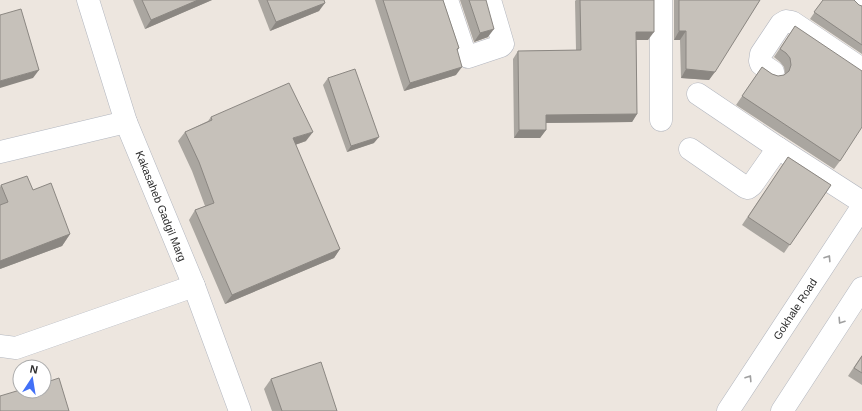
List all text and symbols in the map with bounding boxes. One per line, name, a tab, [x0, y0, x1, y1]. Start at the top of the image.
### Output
street label: Kakasaheb Gadgil Marg	[133, 149, 189, 263]
one-way arrow	[823, 255, 831, 262]
street label: Gokhale Road	[771, 276, 819, 342]
one-way arrow	[838, 317, 845, 324]
north arrow	[12, 359, 52, 399]
text: N	[29, 363, 39, 376]
one-way arrow	[744, 376, 751, 383]

